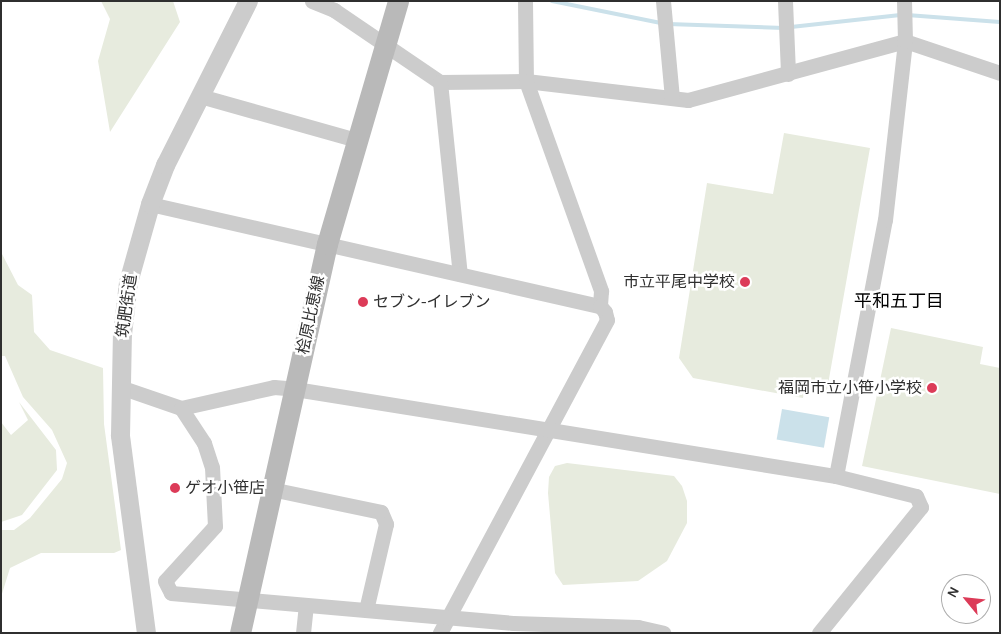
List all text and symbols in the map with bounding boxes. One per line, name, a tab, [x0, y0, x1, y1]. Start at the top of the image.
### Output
place label: 市立平尾中学校	[623, 272, 735, 292]
street label: 筑肥街道	[113, 273, 141, 339]
street label: 桧原比恵線	[293, 274, 329, 356]
marker: 市立平尾中学校	[739, 276, 751, 288]
district label: 平和五丁目	[854, 290, 944, 312]
place label: セブン-イレブン	[373, 292, 491, 312]
marker: セブン-イレブン	[357, 296, 369, 308]
place label: 福岡市立小笹小学校	[778, 378, 922, 398]
marker: 福岡市立小笹小学校	[926, 382, 938, 394]
place label: ゲオ小笹店	[185, 478, 265, 498]
marker: ゲオ小笹店	[169, 482, 181, 494]
north arrow	[941, 574, 991, 624]
text: N	[943, 584, 963, 601]

